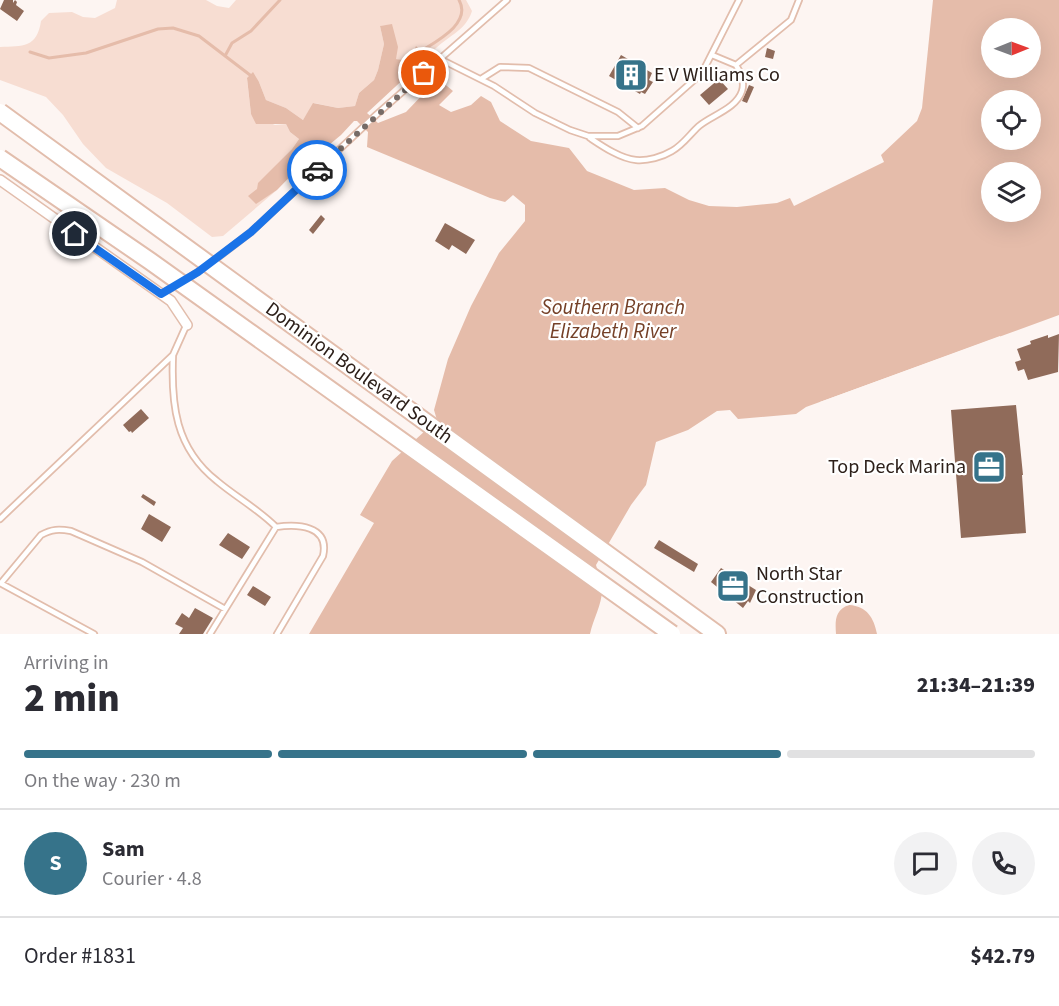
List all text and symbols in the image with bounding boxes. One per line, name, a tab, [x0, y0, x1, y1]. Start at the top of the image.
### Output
north arrow	[981, 18, 1041, 78]
map controls	[981, 18, 1041, 222]
pin	[398, 47, 449, 98]
icon: bag	[407, 56, 440, 89]
building icon: E V Williams Co	[613, 57, 649, 93]
place label: E V Williams Co	[654, 61, 780, 89]
button: locate	[981, 90, 1041, 150]
courier	[287, 140, 347, 200]
icon: car	[301, 154, 334, 187]
button: layers	[981, 162, 1041, 222]
pin	[49, 208, 100, 259]
icon: home	[58, 217, 91, 250]
water label: Southern Branch Elizabeth River	[541, 292, 685, 346]
street label: Dominion Boulevard South	[259, 295, 459, 451]
office icon: Top Deck Marina	[971, 449, 1007, 485]
place label: Top Deck Marina	[828, 453, 966, 481]
place label: North Star Construction	[756, 560, 864, 611]
office icon: North Star Construction	[715, 568, 751, 604]
text: Arriving in	[24, 649, 109, 677]
text: 21:34–21:39	[917, 669, 1035, 701]
text: 2 min	[24, 671, 120, 727]
text: On the way · 230 m	[24, 767, 181, 795]
button: chat	[894, 832, 957, 895]
button: phone	[972, 832, 1035, 895]
text: Sam	[102, 833, 145, 865]
text: S	[49, 847, 62, 879]
text: Courier · 4.8	[102, 865, 202, 893]
text: Order #1831	[24, 940, 136, 972]
text: $42.79	[970, 940, 1035, 972]

